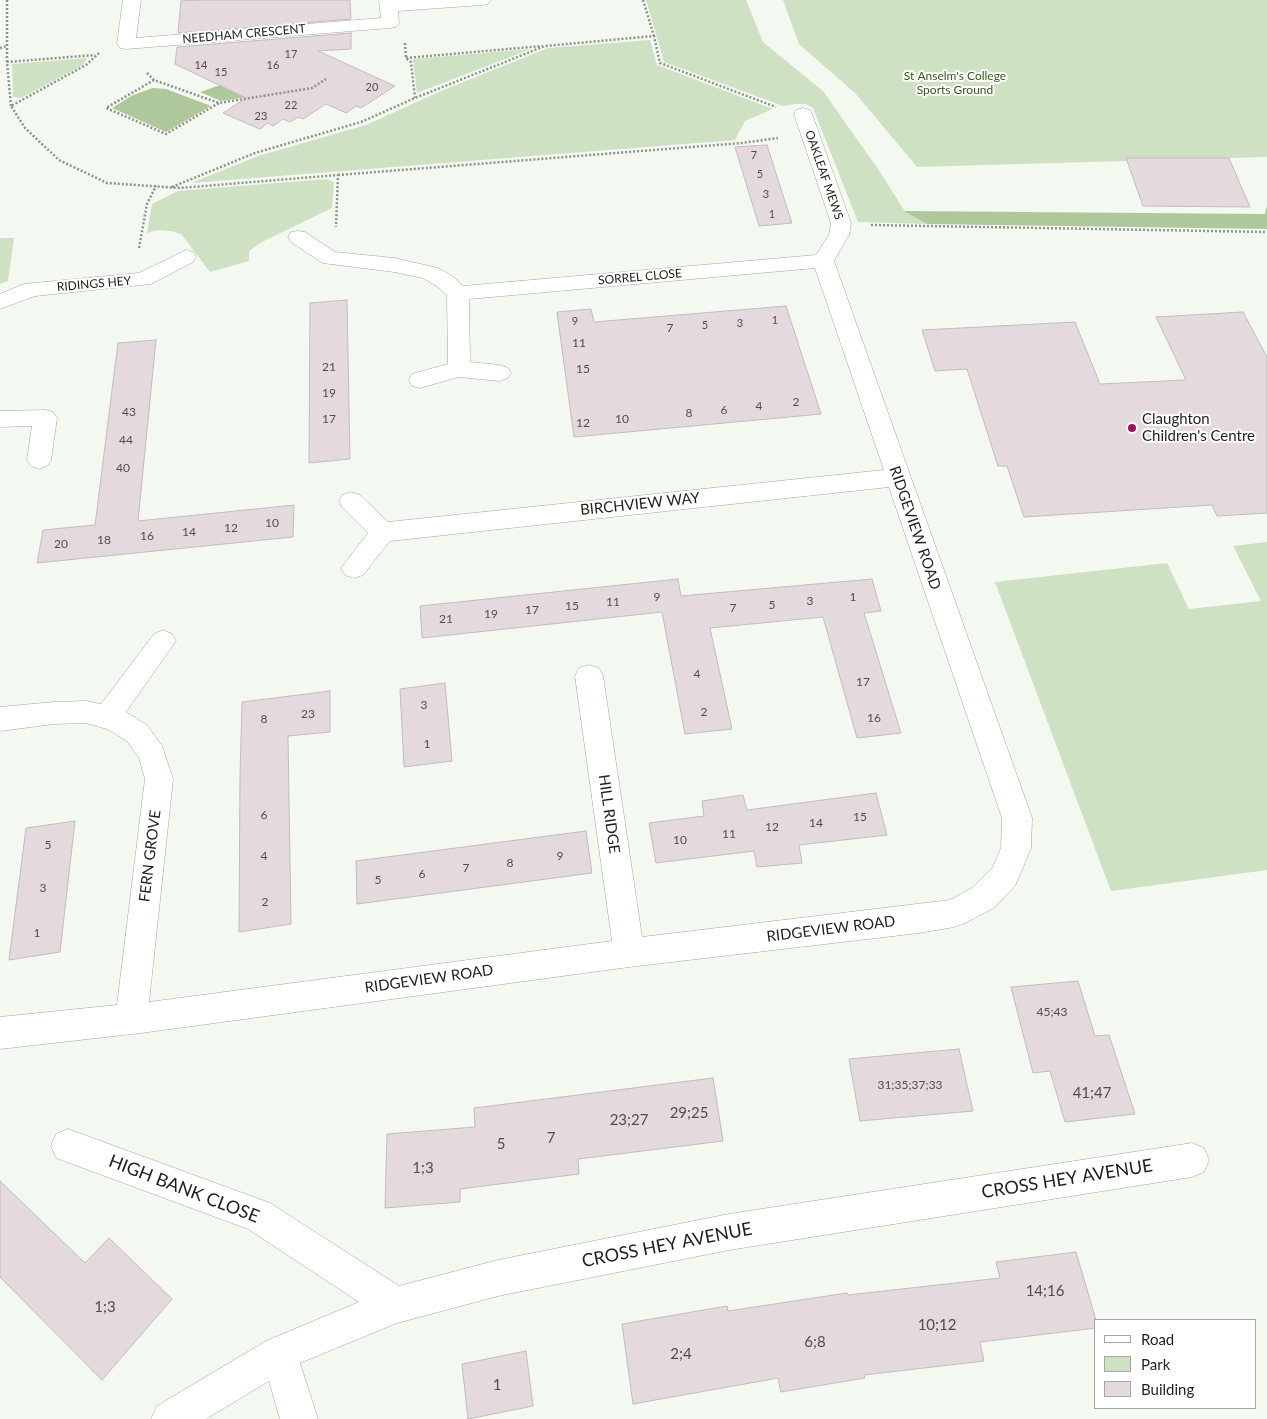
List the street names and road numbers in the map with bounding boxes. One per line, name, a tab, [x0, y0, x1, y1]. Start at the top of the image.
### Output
street label: NEEDHAM CRESCENT	[182, 21, 306, 47]
street label: OAKLEAF MEWS	[802, 128, 846, 222]
street label: SORREL CLOSE	[597, 266, 683, 288]
street label: RIDINGS HEY	[56, 274, 132, 294]
street label: RIDGEVIEW ROAD	[885, 464, 945, 592]
street label: BIRCHVIEW WAY	[579, 489, 701, 519]
street label: HILL RIDGE	[595, 773, 623, 855]
street label: FERN GROVE	[135, 809, 165, 903]
street label: RIDGEVIEW ROAD	[766, 912, 896, 946]
street label: RIDGEVIEW ROAD	[364, 961, 494, 997]
street label: HIGH BANK CLOSE	[106, 1150, 262, 1228]
street label: CROSS HEY AVENUE	[980, 1155, 1154, 1203]
street label: CROSS HEY AVENUE	[580, 1218, 754, 1272]

